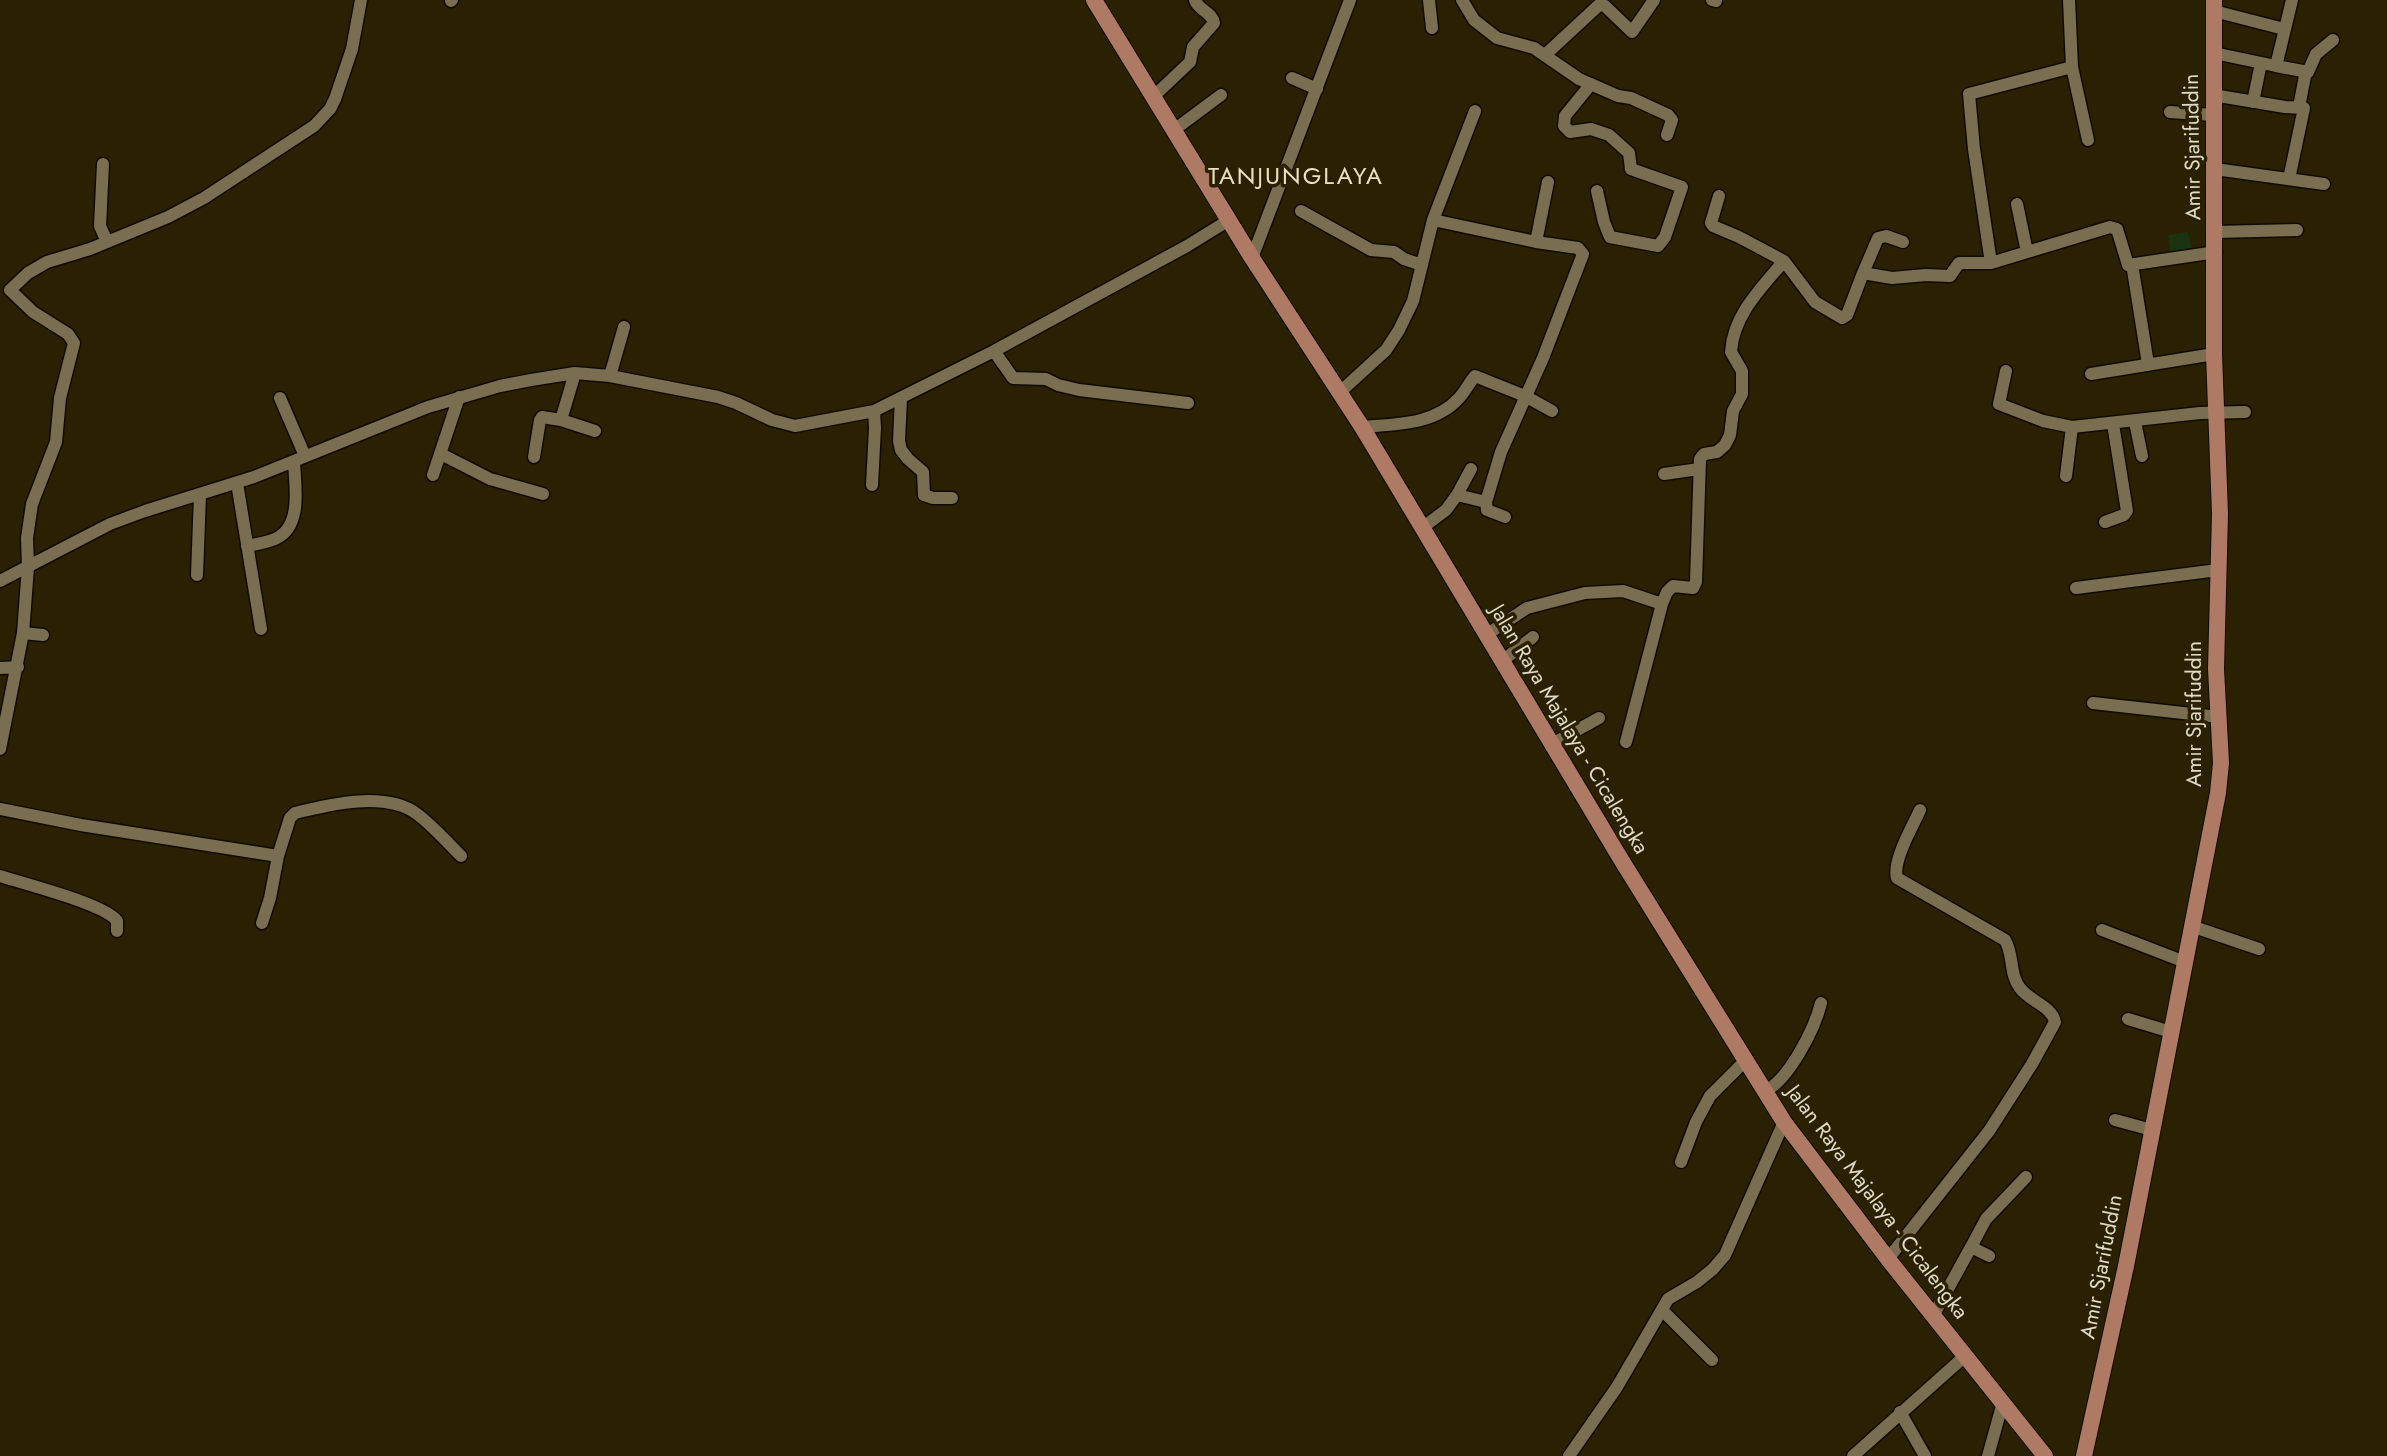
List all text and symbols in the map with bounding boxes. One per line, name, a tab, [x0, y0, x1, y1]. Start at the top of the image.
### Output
street label: Amir Sjarifuddin	[2180, 74, 2208, 220]
district label: TANJUNGLAYA	[1209, 164, 1383, 192]
street label: Jalan Raya Majalaya - Cicalengka	[1483, 601, 1653, 859]
street label: Amir Sjarifuddin	[2183, 641, 2209, 787]
street label: Jalan Raya Majalaya - Cicalengka	[1780, 1081, 1972, 1325]
street label: Amir Sjarifuddin	[2077, 1193, 2129, 1341]

